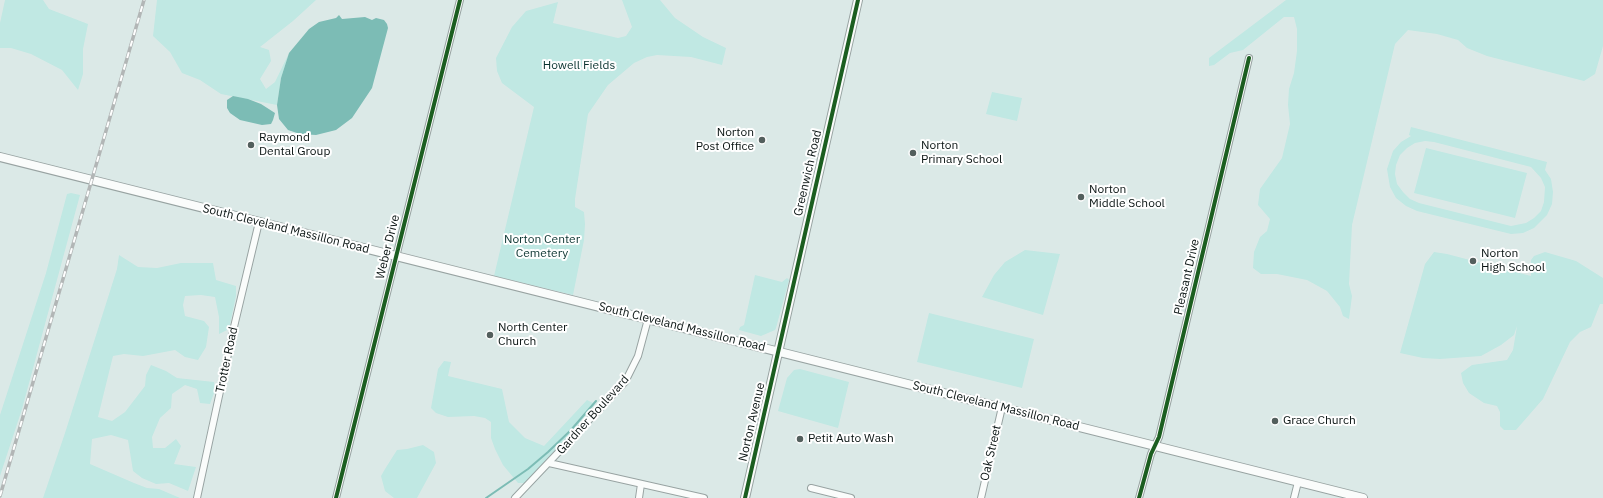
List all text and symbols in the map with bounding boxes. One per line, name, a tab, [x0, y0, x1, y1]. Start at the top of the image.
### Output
park label: Howell Fields	[543, 59, 615, 73]
place label: Norton Post Office	[696, 126, 754, 154]
street label: Greenwich Road	[791, 128, 825, 218]
place label: Raymond Dental Group	[259, 131, 330, 159]
marker: Norton Post Office	[757, 135, 767, 145]
place label: Norton Primary School	[921, 139, 1002, 167]
marker: Raymond Dental Group	[246, 140, 256, 150]
marker: Norton Primary School	[908, 148, 918, 158]
place label: Norton Middle School	[1089, 183, 1165, 211]
marker: Norton Middle School	[1076, 192, 1086, 202]
street label: South Cleveland Massillon Road	[201, 201, 371, 257]
street label: Weber Drive	[373, 213, 403, 281]
park label: Norton Center Cemetery	[504, 233, 580, 261]
street label: Pleasant Drive	[1171, 238, 1203, 316]
place label: Norton High School	[1481, 247, 1545, 275]
marker: Norton High School	[1468, 256, 1478, 266]
street label: South Cleveland Massillon Road	[597, 299, 767, 355]
place label: North Center Church	[498, 321, 568, 349]
street label: Trotter Road	[213, 326, 241, 394]
marker: North Center Church	[485, 330, 495, 340]
street label: Gardner Boulevard	[554, 373, 632, 457]
street label: South Cleveland Massillon Road	[911, 378, 1081, 434]
street label: Norton Avenue	[736, 381, 768, 463]
place label: Grace Church	[1283, 414, 1356, 428]
marker: Grace Church	[1270, 416, 1280, 426]
street label: Oak Street	[978, 424, 1004, 482]
place label: Petit Auto Wash	[808, 432, 894, 446]
marker: Petit Auto Wash	[795, 434, 805, 444]

